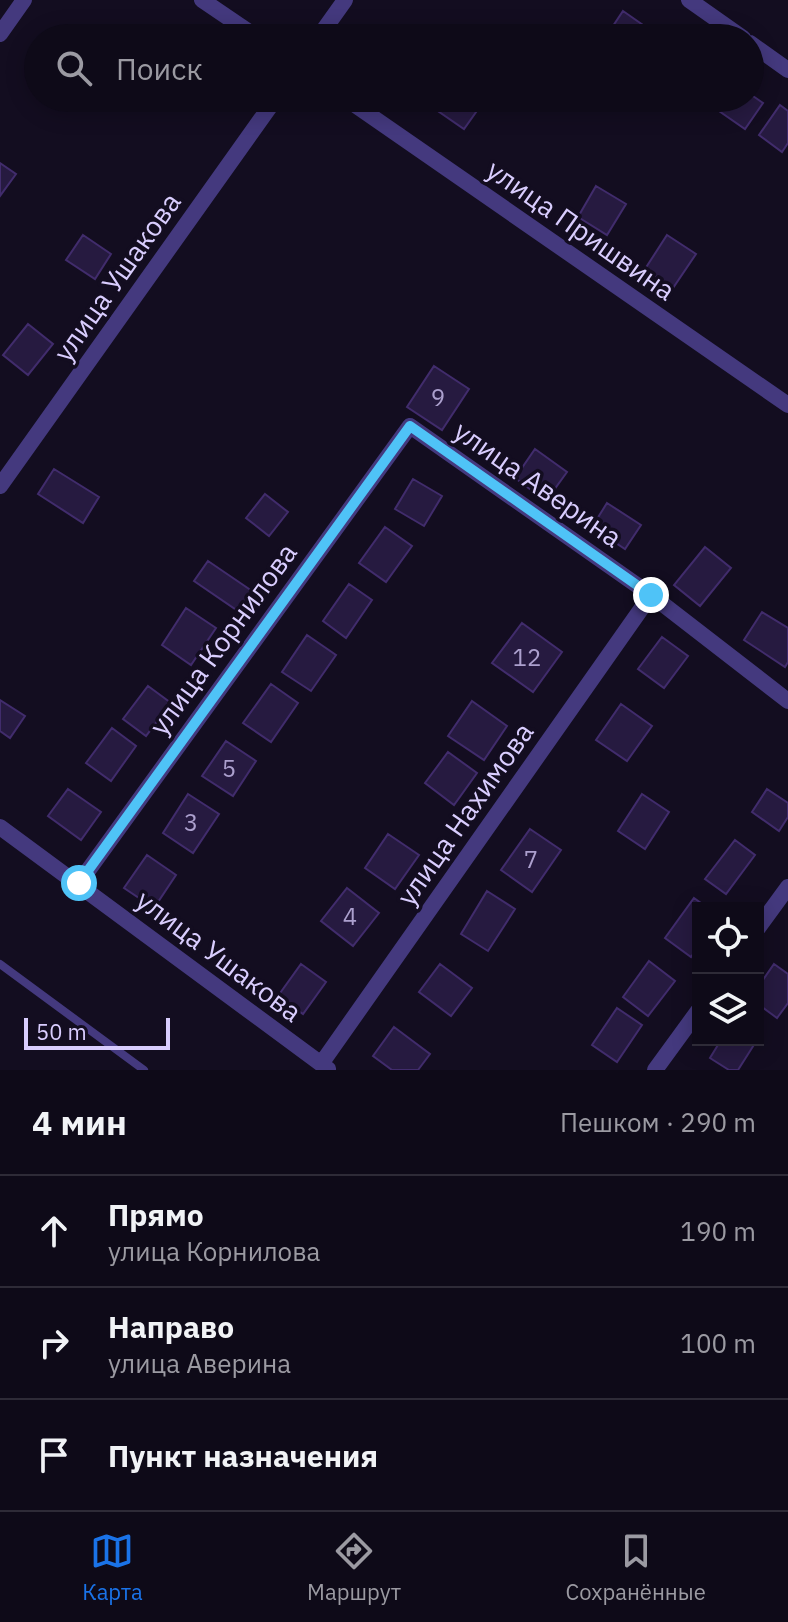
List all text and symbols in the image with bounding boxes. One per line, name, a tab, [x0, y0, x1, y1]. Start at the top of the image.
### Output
search box	[24, 24, 764, 112]
icon: search	[52, 46, 96, 90]
text: Поиск	[116, 49, 203, 88]
street label: улица Пришвина	[480, 151, 683, 308]
street label: улица Ушакова	[45, 185, 189, 368]
house number: 9	[431, 381, 445, 413]
street label: улица Аверина	[447, 412, 630, 555]
street label: улица Корнилова	[140, 535, 305, 742]
route end	[633, 577, 669, 613]
house number: 12	[513, 641, 541, 673]
street label: улица Нахимова	[388, 715, 542, 913]
house number: 5	[222, 752, 236, 784]
house number: 3	[184, 806, 198, 838]
house number: 7	[524, 843, 538, 875]
route start	[61, 865, 97, 901]
street label: улица Ушакова	[129, 881, 310, 1030]
house number: 4	[343, 900, 357, 932]
map controls	[692, 902, 764, 1046]
button: locate	[692, 902, 764, 974]
button: layers	[692, 974, 764, 1046]
scale bar	[24, 1014, 170, 1050]
text: 50 m	[36, 1017, 87, 1046]
text: 4 мин	[32, 1100, 127, 1144]
text: Пешком · 290 m	[560, 1105, 756, 1139]
text: Прямо	[108, 1195, 204, 1234]
icon: ahead	[32, 1209, 76, 1253]
text: 190 m	[680, 1214, 756, 1248]
text: улица Корнилова	[108, 1234, 320, 1268]
text: Направо	[108, 1307, 234, 1346]
icon: right	[32, 1321, 76, 1365]
text: 100 m	[680, 1326, 756, 1360]
text: улица Аверина	[108, 1346, 291, 1380]
icon: arrive	[32, 1433, 76, 1477]
text: Пункт назначения	[108, 1436, 378, 1475]
tab: Карта	[82, 1529, 143, 1606]
tab: Маршрут	[307, 1529, 401, 1606]
tab: Сохранённые	[566, 1529, 706, 1606]

